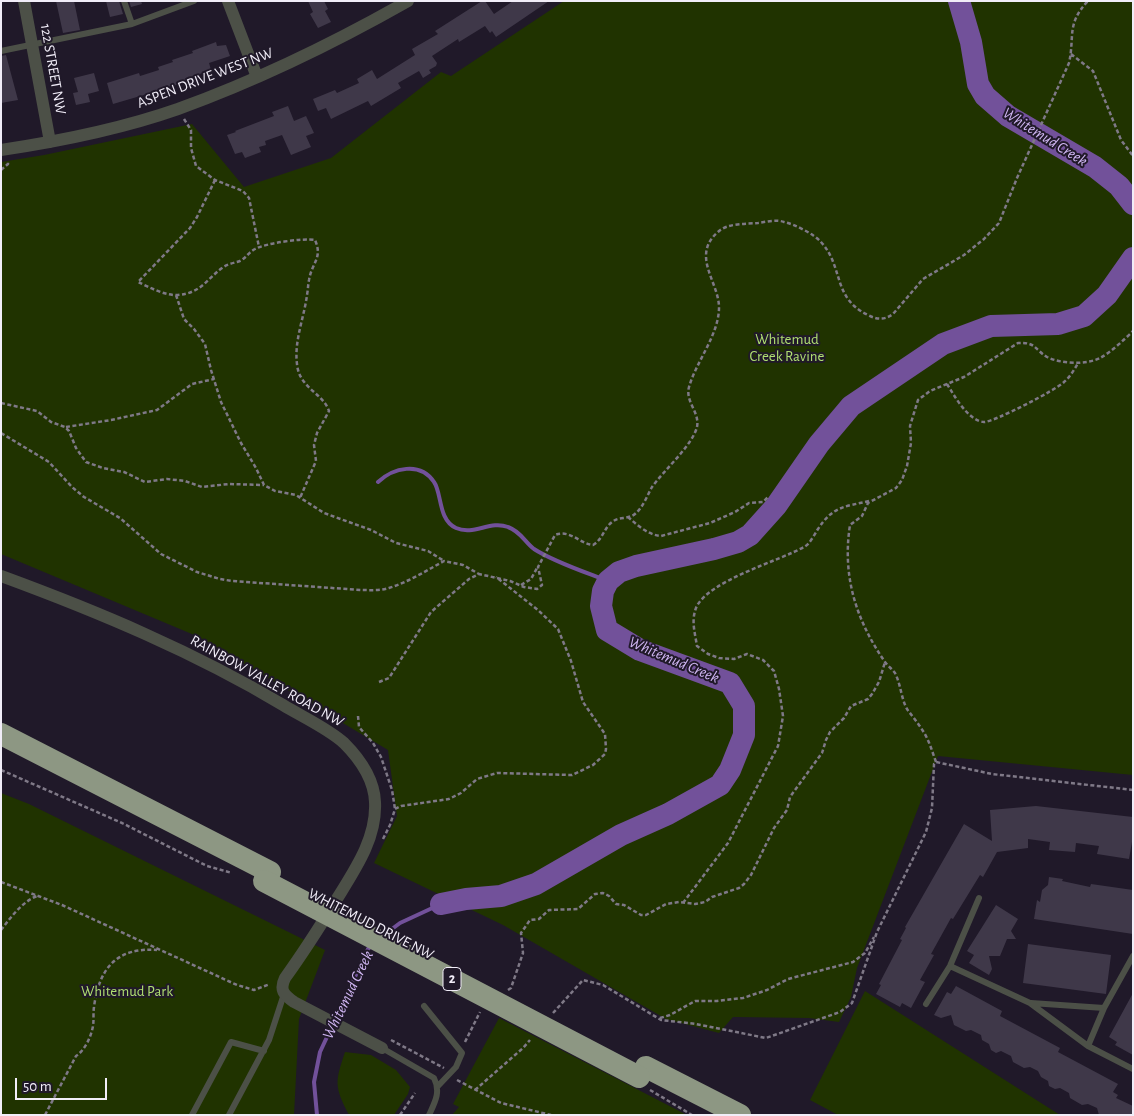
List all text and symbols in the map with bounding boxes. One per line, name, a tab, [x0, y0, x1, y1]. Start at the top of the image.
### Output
street label: 122 STREET NW	[36, 22, 70, 116]
street label: ASPEN DRIVE WEST NW	[135, 44, 275, 112]
water label: Whitemud Creek	[999, 103, 1091, 171]
park label: Whitemud Creek Ravine	[750, 330, 824, 365]
street label: RAINBOW VALLEY ROAD NW	[187, 631, 347, 731]
water label: Whitemud Creek	[626, 632, 722, 688]
street label: WHITEMUD DRIVE NW	[305, 884, 437, 964]
water label: Whitemud Creek	[318, 948, 378, 1042]
road number: 2	[443, 968, 461, 991]
park label: Whitemud Park	[81, 982, 173, 1000]
scale bar	[18, 1068, 110, 1100]
text: 50 m	[23, 1079, 52, 1094]

